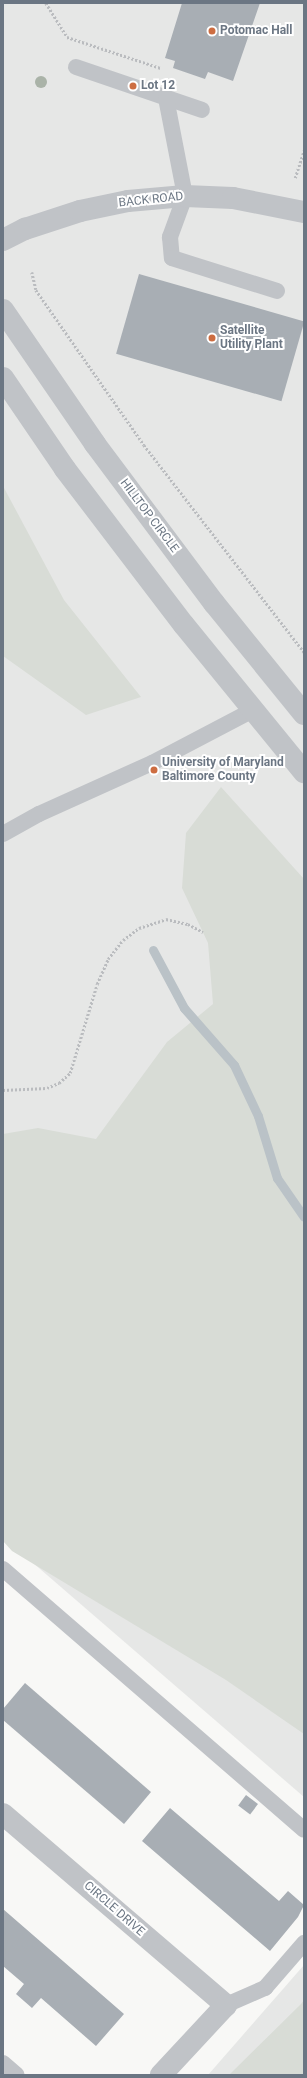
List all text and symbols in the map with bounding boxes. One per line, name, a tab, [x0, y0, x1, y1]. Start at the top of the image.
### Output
place label: Potomac Hall	[220, 24, 292, 38]
marker: Potomac Hall	[207, 26, 217, 36]
place label: Lot 12	[141, 79, 175, 93]
marker: Lot 12	[128, 81, 138, 91]
street label: BACK ROAD	[118, 189, 184, 211]
place label: Satellite Utility Plant	[220, 324, 283, 352]
marker: Satellite Utility Plant	[207, 333, 217, 343]
street label: HILLTOP CIRCLE	[117, 476, 181, 556]
place label: University of Maryland Baltimore County	[162, 756, 284, 784]
marker: University of Maryland Baltimore County	[149, 765, 159, 775]
street label: CIRCLE DRIVE	[81, 1879, 147, 1939]

